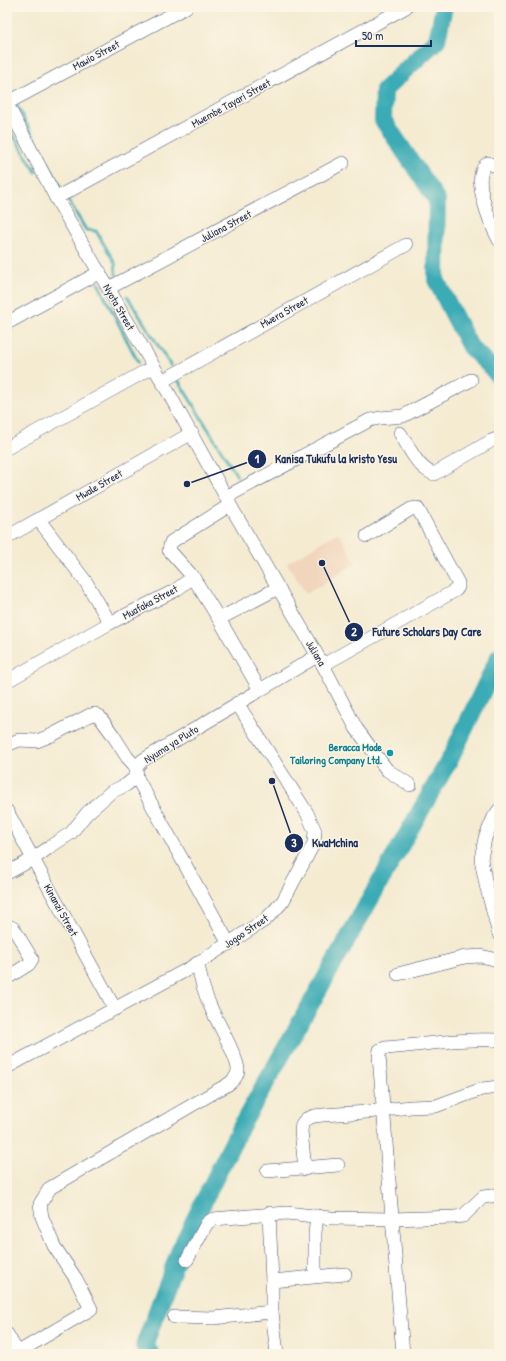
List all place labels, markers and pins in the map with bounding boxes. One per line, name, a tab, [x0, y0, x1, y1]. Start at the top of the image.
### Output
callout: Kanisa Tukufu la kristo Yesu	[247, 447, 405, 471]
callout: Future Scholars Day Care	[344, 620, 489, 644]
place label: Beracca Mode Tailoring Company Ltd.	[289, 740, 383, 768]
marker: Beracca Mode Tailoring Company Ltd.	[385, 748, 395, 758]
callout: KwaMchina	[284, 831, 366, 855]

